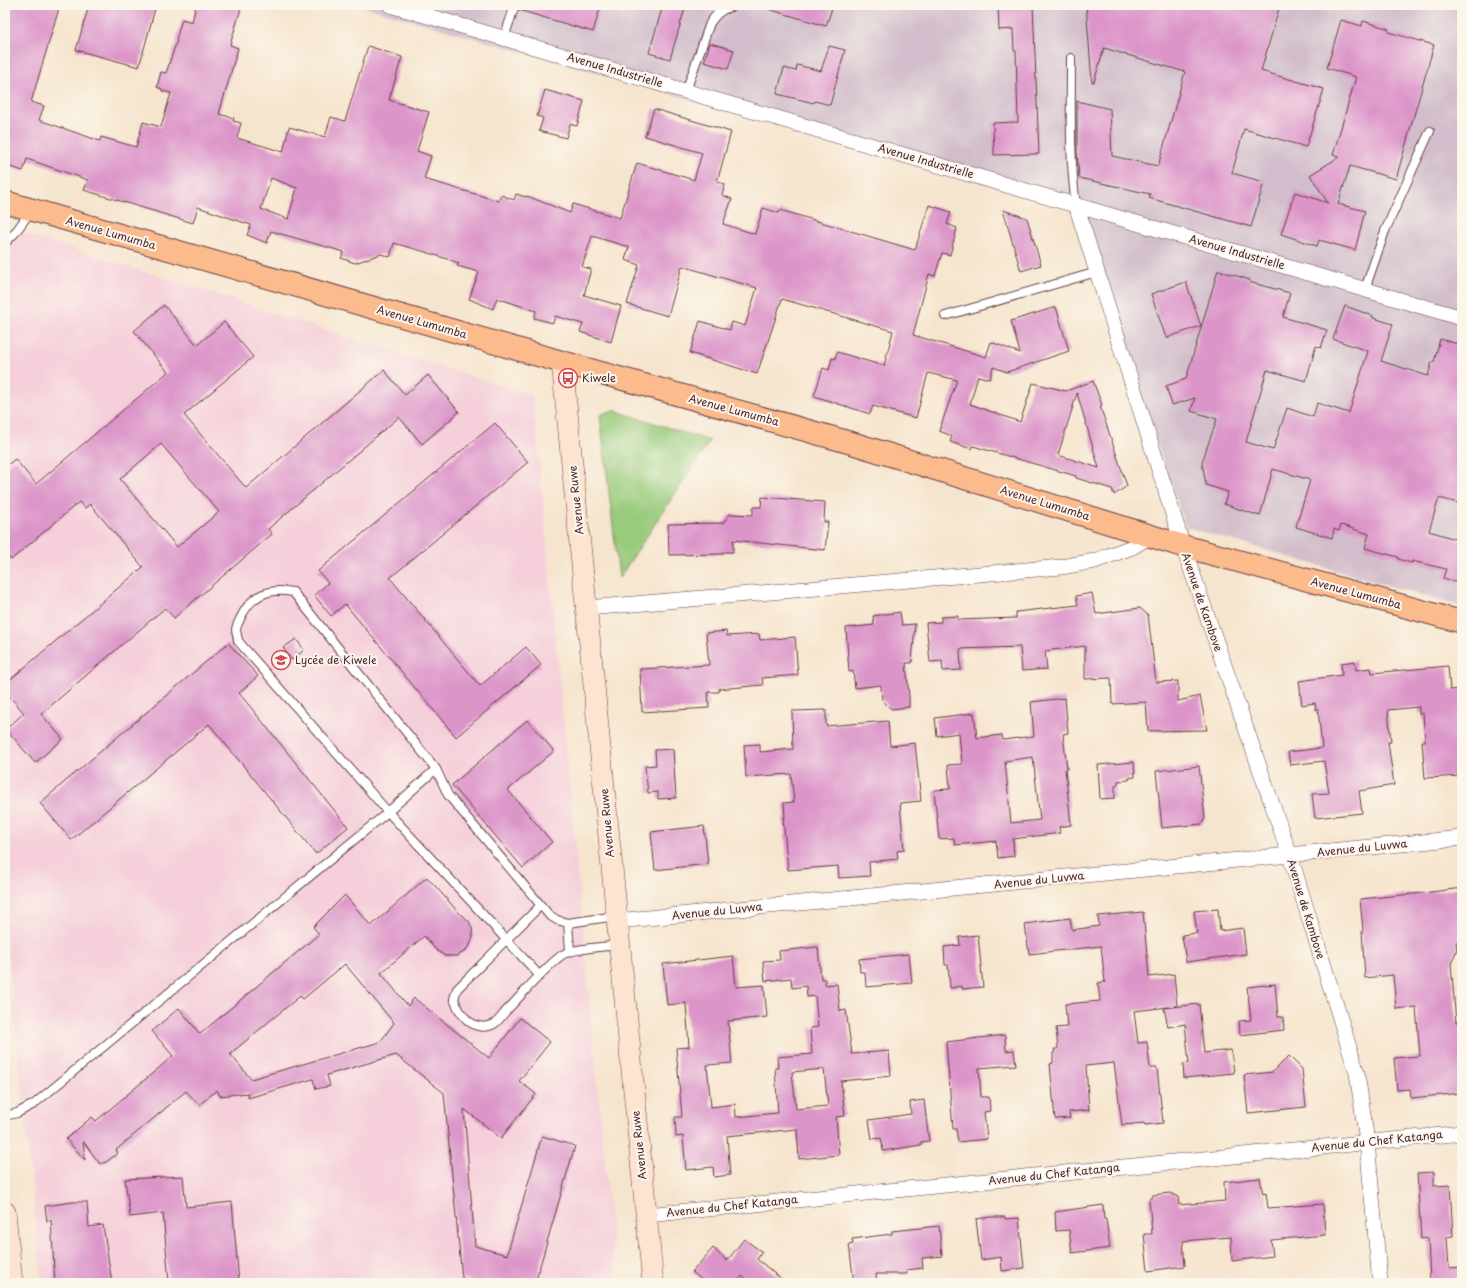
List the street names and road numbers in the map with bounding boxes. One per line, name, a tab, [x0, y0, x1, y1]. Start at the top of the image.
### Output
street label: Avenue Industrielle	[565, 48, 665, 91]
street label: Avenue Industrielle	[876, 139, 976, 182]
street label: Avenue Lumumba	[64, 212, 158, 254]
street label: Avenue Industrielle	[1187, 230, 1287, 273]
street label: Avenue Lumumba	[375, 301, 469, 343]
street label: Avenue Lumumba	[687, 389, 781, 430]
street label: Avenue Ruwe	[563, 465, 588, 536]
street label: Avenue Lumumba	[998, 481, 1092, 524]
street label: Avenue de Kambove	[1178, 550, 1227, 654]
street label: Avenue Lumumba	[1309, 572, 1403, 613]
street label: Avenue Ruwe	[595, 788, 618, 858]
street label: Avenue du Luvwa	[1316, 834, 1408, 861]
street label: Avenue de Kambove	[1283, 857, 1330, 961]
street label: Avenue du Luvwa	[993, 866, 1085, 893]
street label: Avenue du Luvwa	[671, 897, 763, 924]
street label: Avenue Ruwe	[626, 1110, 651, 1181]
street label: Avenue du Chef Katanga	[1310, 1125, 1444, 1156]
street label: Avenue du Chef Katanga	[987, 1158, 1121, 1189]
street label: Avenue du Chef Katanga	[665, 1190, 799, 1221]

